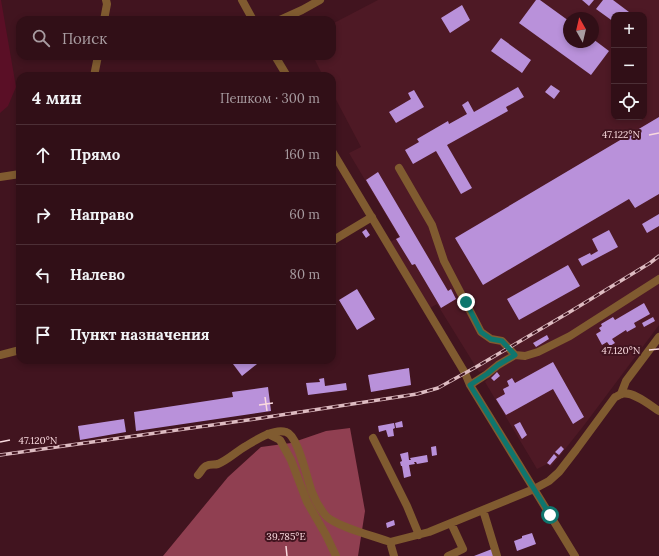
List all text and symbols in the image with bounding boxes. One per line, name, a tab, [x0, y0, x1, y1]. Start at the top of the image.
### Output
north arrow	[563, 12, 599, 48]
map controls	[611, 12, 647, 120]
button: +	[611, 12, 647, 48]
search box	[16, 16, 336, 60]
icon: search	[30, 27, 52, 49]
text: Поиск	[62, 29, 107, 48]
button: −	[611, 48, 647, 84]
button: locate	[611, 84, 647, 120]
text: 4 мин	[32, 87, 82, 109]
text: Пешком · 300 m	[220, 90, 320, 107]
text: 47.122°N	[602, 128, 640, 141]
icon: ahead	[32, 144, 54, 166]
text: Прямо	[70, 145, 120, 164]
text: 160 m	[285, 146, 320, 163]
icon: right	[32, 204, 54, 226]
text: Направо	[70, 205, 134, 224]
text: 60 m	[289, 206, 320, 223]
icon: left	[32, 264, 54, 286]
text: Налево	[70, 265, 125, 284]
text: 80 m	[290, 266, 320, 283]
route end	[457, 293, 475, 311]
icon: arrive	[32, 324, 54, 346]
text: Пункт назначения	[70, 325, 210, 344]
text: 47.120°N	[602, 344, 641, 357]
text: 47.120°N	[19, 434, 58, 447]
route start	[541, 506, 559, 524]
text: 39.785°E	[266, 530, 306, 543]

